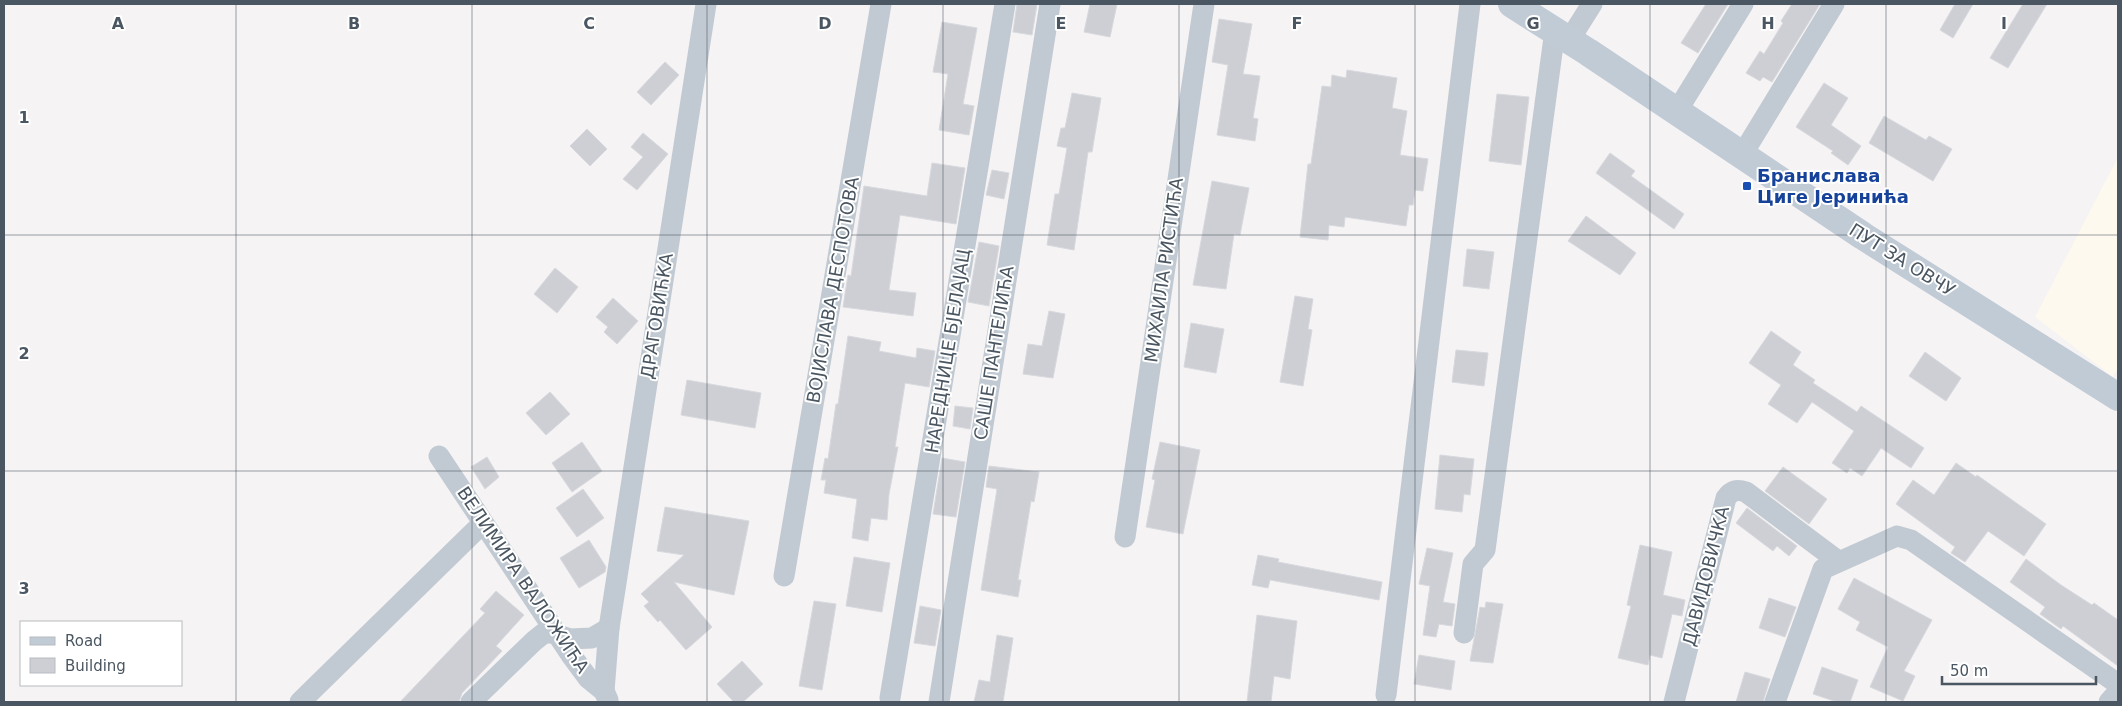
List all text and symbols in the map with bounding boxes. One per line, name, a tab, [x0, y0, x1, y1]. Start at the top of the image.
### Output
text: A	[112, 14, 125, 33]
text: B	[348, 14, 360, 33]
text: C	[583, 14, 595, 33]
text: D	[818, 14, 832, 33]
text: E	[1056, 14, 1066, 33]
text: F	[1292, 14, 1302, 33]
text: G	[1526, 14, 1540, 33]
text: H	[1761, 14, 1775, 33]
text: I	[2001, 14, 2007, 33]
text: 1	[18, 108, 30, 127]
place label: Бранислава Циге Јеринића	[1757, 165, 1909, 207]
street label: ВОЈИСЛАВА ДЕСПОТОВА	[802, 174, 863, 405]
street label: МИХАИЛА РИСТИЋА	[1140, 175, 1187, 364]
marker: Бранислава Циге Јеринића	[1741, 180, 1753, 192]
street label: ПУТ ЗА ОВЧУ	[1846, 219, 1959, 300]
street label: НАРЕДНИЦЕ БЈЕЛАЈАЦ	[921, 247, 974, 455]
street label: ДРАГОВИЋКА	[636, 251, 677, 380]
street label: САШЕ ПАНТЕЛИЋА	[969, 263, 1018, 442]
text: 2	[18, 344, 30, 363]
street label: ВЕЛИМИРА ВАЛОЖИЋА	[453, 483, 594, 677]
street label: ДАВИДОВИЧКА	[1678, 503, 1733, 648]
text: 3	[18, 579, 30, 598]
legend	[20, 621, 182, 686]
text: Road	[65, 632, 103, 650]
scale bar	[1942, 654, 2096, 686]
text: Building	[65, 657, 126, 675]
text: 50 m	[1950, 662, 1988, 680]

